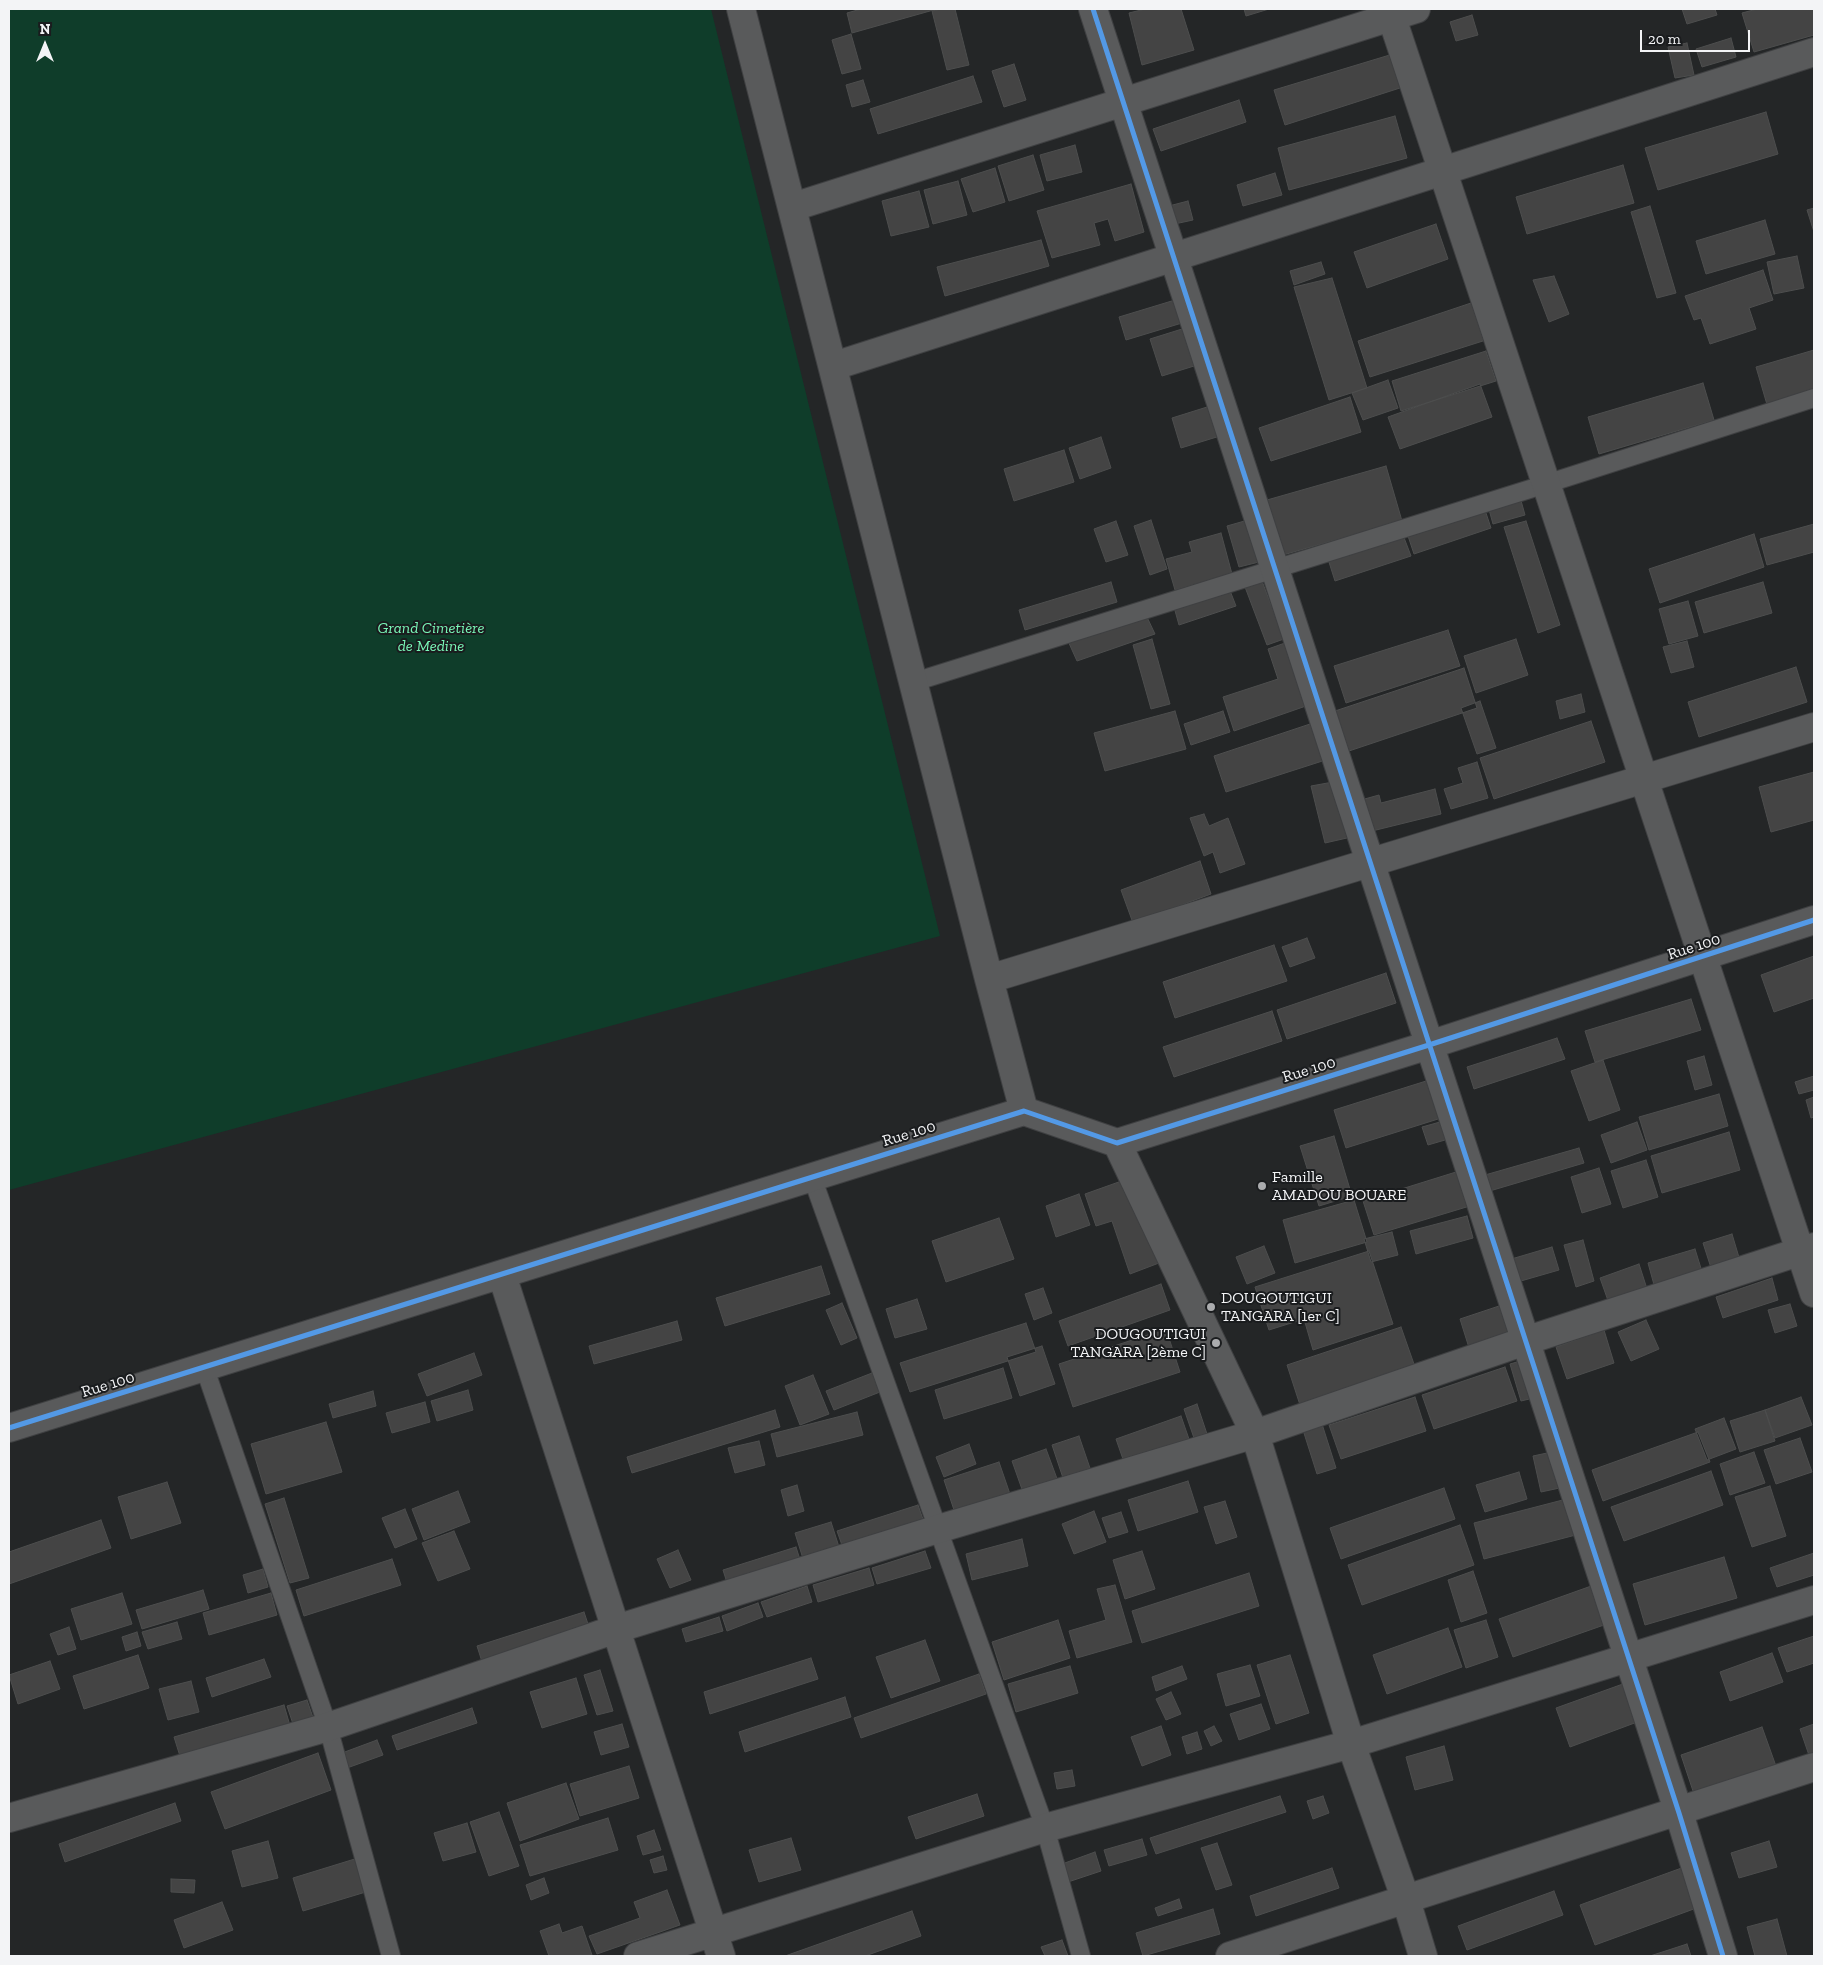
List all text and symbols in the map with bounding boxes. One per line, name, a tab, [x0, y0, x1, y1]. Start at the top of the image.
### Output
north arrow	[20, 20, 70, 70]
scale bar	[1643, 20, 1753, 52]
text: N	[40, 21, 50, 38]
text: 20 m	[1648, 30, 1681, 48]
park label: Grand Cimetière de Medine	[377, 618, 485, 656]
street label: Rue 100	[1665, 929, 1723, 965]
street label: Rue 100	[1280, 1053, 1338, 1087]
street label: Rue 100	[880, 1117, 938, 1151]
place label: Famille AMADOU BOUARE	[1272, 1167, 1406, 1205]
marker: Famille AMADOU BOUARE	[1256, 1180, 1268, 1192]
place label: DOUGOUTIGUI TANGARA [1er C]	[1221, 1288, 1340, 1326]
marker: DOUGOUTIGUI TANGARA [1er C]	[1205, 1301, 1217, 1313]
place label: DOUGOUTIGUI TANGARA [2ème C]	[1070, 1324, 1206, 1362]
marker: DOUGOUTIGUI TANGARA [2ème C]	[1210, 1337, 1222, 1349]
street label: Rue 100	[79, 1368, 137, 1402]

